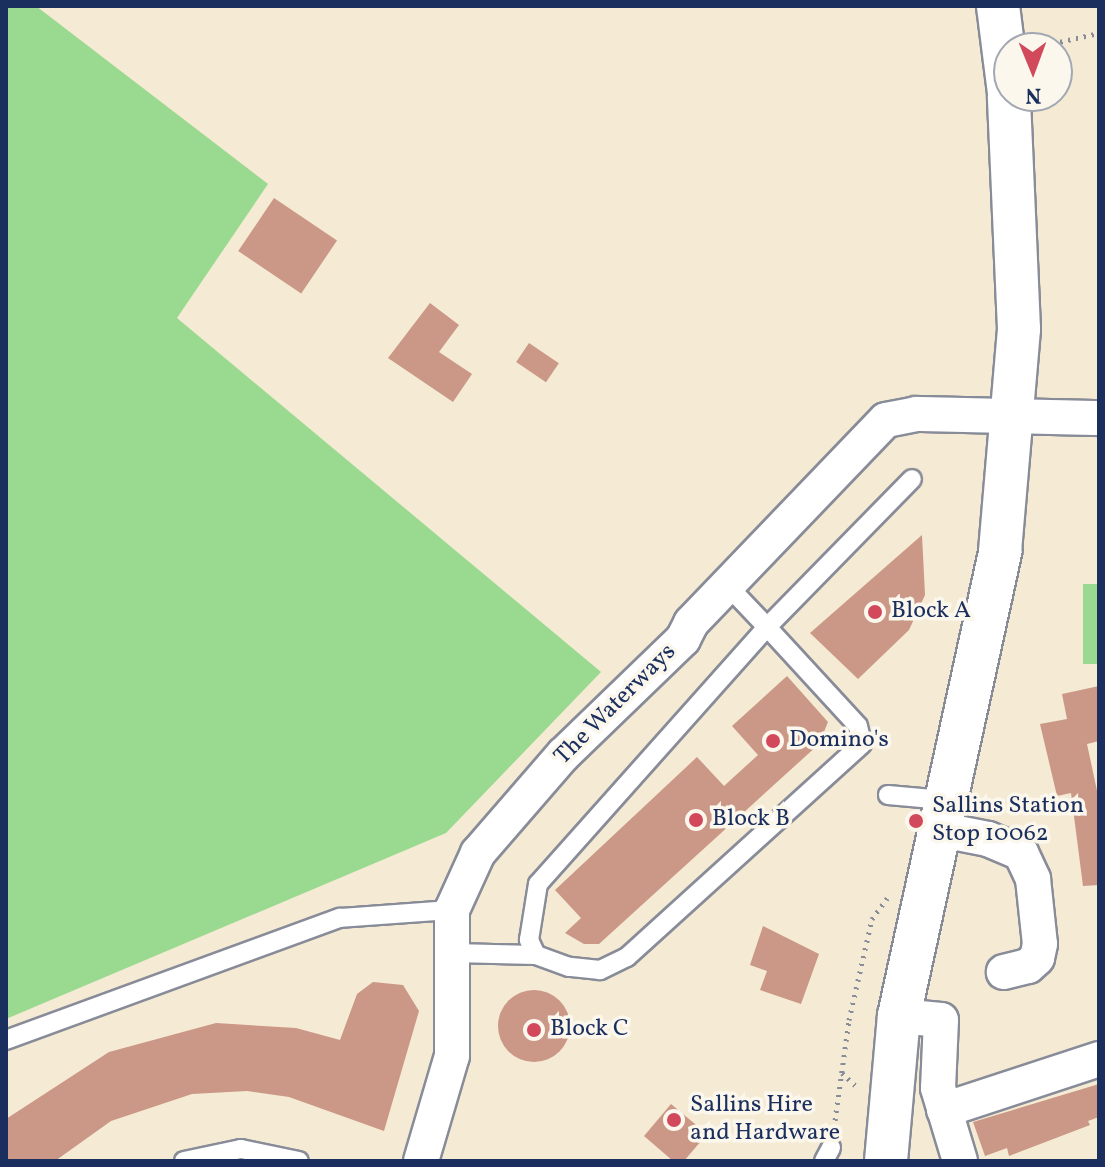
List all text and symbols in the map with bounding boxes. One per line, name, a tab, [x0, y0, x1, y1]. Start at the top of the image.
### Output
north arrow	[993, 32, 1073, 112]
text: N	[1025, 79, 1042, 110]
place label: Block A	[891, 598, 971, 626]
marker: Block A	[866, 603, 884, 621]
street label: The Waterways	[549, 638, 683, 772]
place label: Domino's	[789, 727, 889, 755]
marker: Domino's	[764, 732, 782, 750]
place label: Sallins Station Stop 10062	[932, 793, 1084, 849]
place label: Block B	[712, 806, 790, 834]
marker: Block B	[687, 811, 705, 829]
marker: Sallins Station Stop 10062	[907, 812, 925, 830]
place label: Block C	[550, 1016, 629, 1044]
marker: Block C	[525, 1021, 543, 1039]
place label: Sallins Hire and Hardware	[690, 1092, 840, 1148]
marker: Sallins Hire and Hardware	[665, 1111, 683, 1129]

